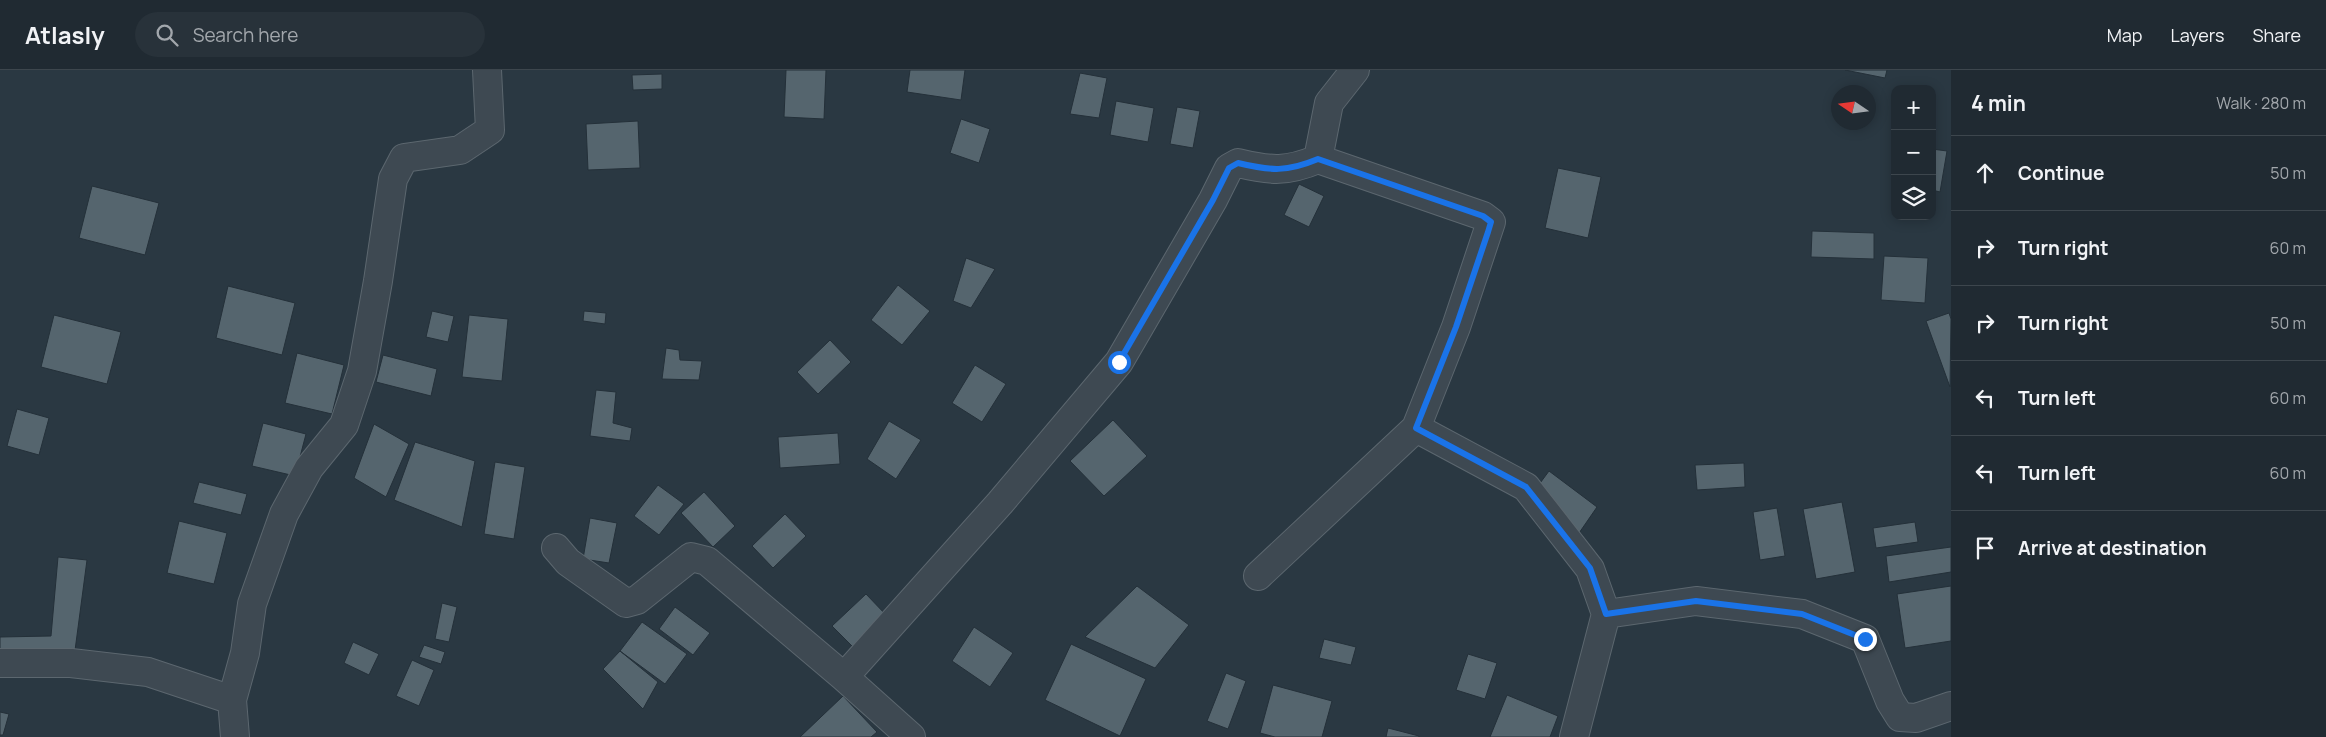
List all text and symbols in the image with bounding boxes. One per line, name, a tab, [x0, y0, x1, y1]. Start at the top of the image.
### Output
search box	[135, 12, 485, 57]
text: Atlasly	[25, 18, 105, 51]
icon: search	[153, 21, 181, 49]
text: Search here	[193, 22, 298, 48]
text: Map	[2107, 23, 2142, 47]
text: Layers	[2170, 23, 2224, 47]
text: Share	[2252, 23, 2301, 47]
north arrow	[1831, 85, 1876, 130]
map controls	[1891, 85, 1936, 220]
button: +	[1891, 85, 1936, 130]
text: 4 min	[1971, 89, 2026, 117]
text: Walk · 280 m	[2216, 92, 2306, 114]
button: −	[1891, 130, 1936, 175]
icon: ahead	[1971, 159, 1999, 187]
text: Continue	[2018, 160, 2104, 186]
text: 50 m	[2270, 162, 2306, 184]
button: layers	[1891, 175, 1936, 220]
icon: right	[1971, 234, 1999, 262]
text: Turn right	[2018, 235, 2108, 261]
text: 60 m	[2270, 237, 2306, 259]
icon: right	[1971, 309, 1999, 337]
text: Turn right	[2018, 310, 2108, 336]
text: 50 m	[2270, 312, 2306, 334]
route start	[1108, 351, 1131, 374]
icon: left	[1971, 384, 1999, 412]
text: Turn left	[2018, 385, 2096, 411]
text: 60 m	[2270, 387, 2306, 409]
icon: left	[1971, 459, 1999, 487]
text: Turn left	[2018, 460, 2096, 486]
text: 60 m	[2270, 462, 2306, 484]
icon: arrive	[1971, 534, 1999, 562]
text: Arrive at destination	[2018, 535, 2207, 561]
route end	[1854, 628, 1877, 651]

